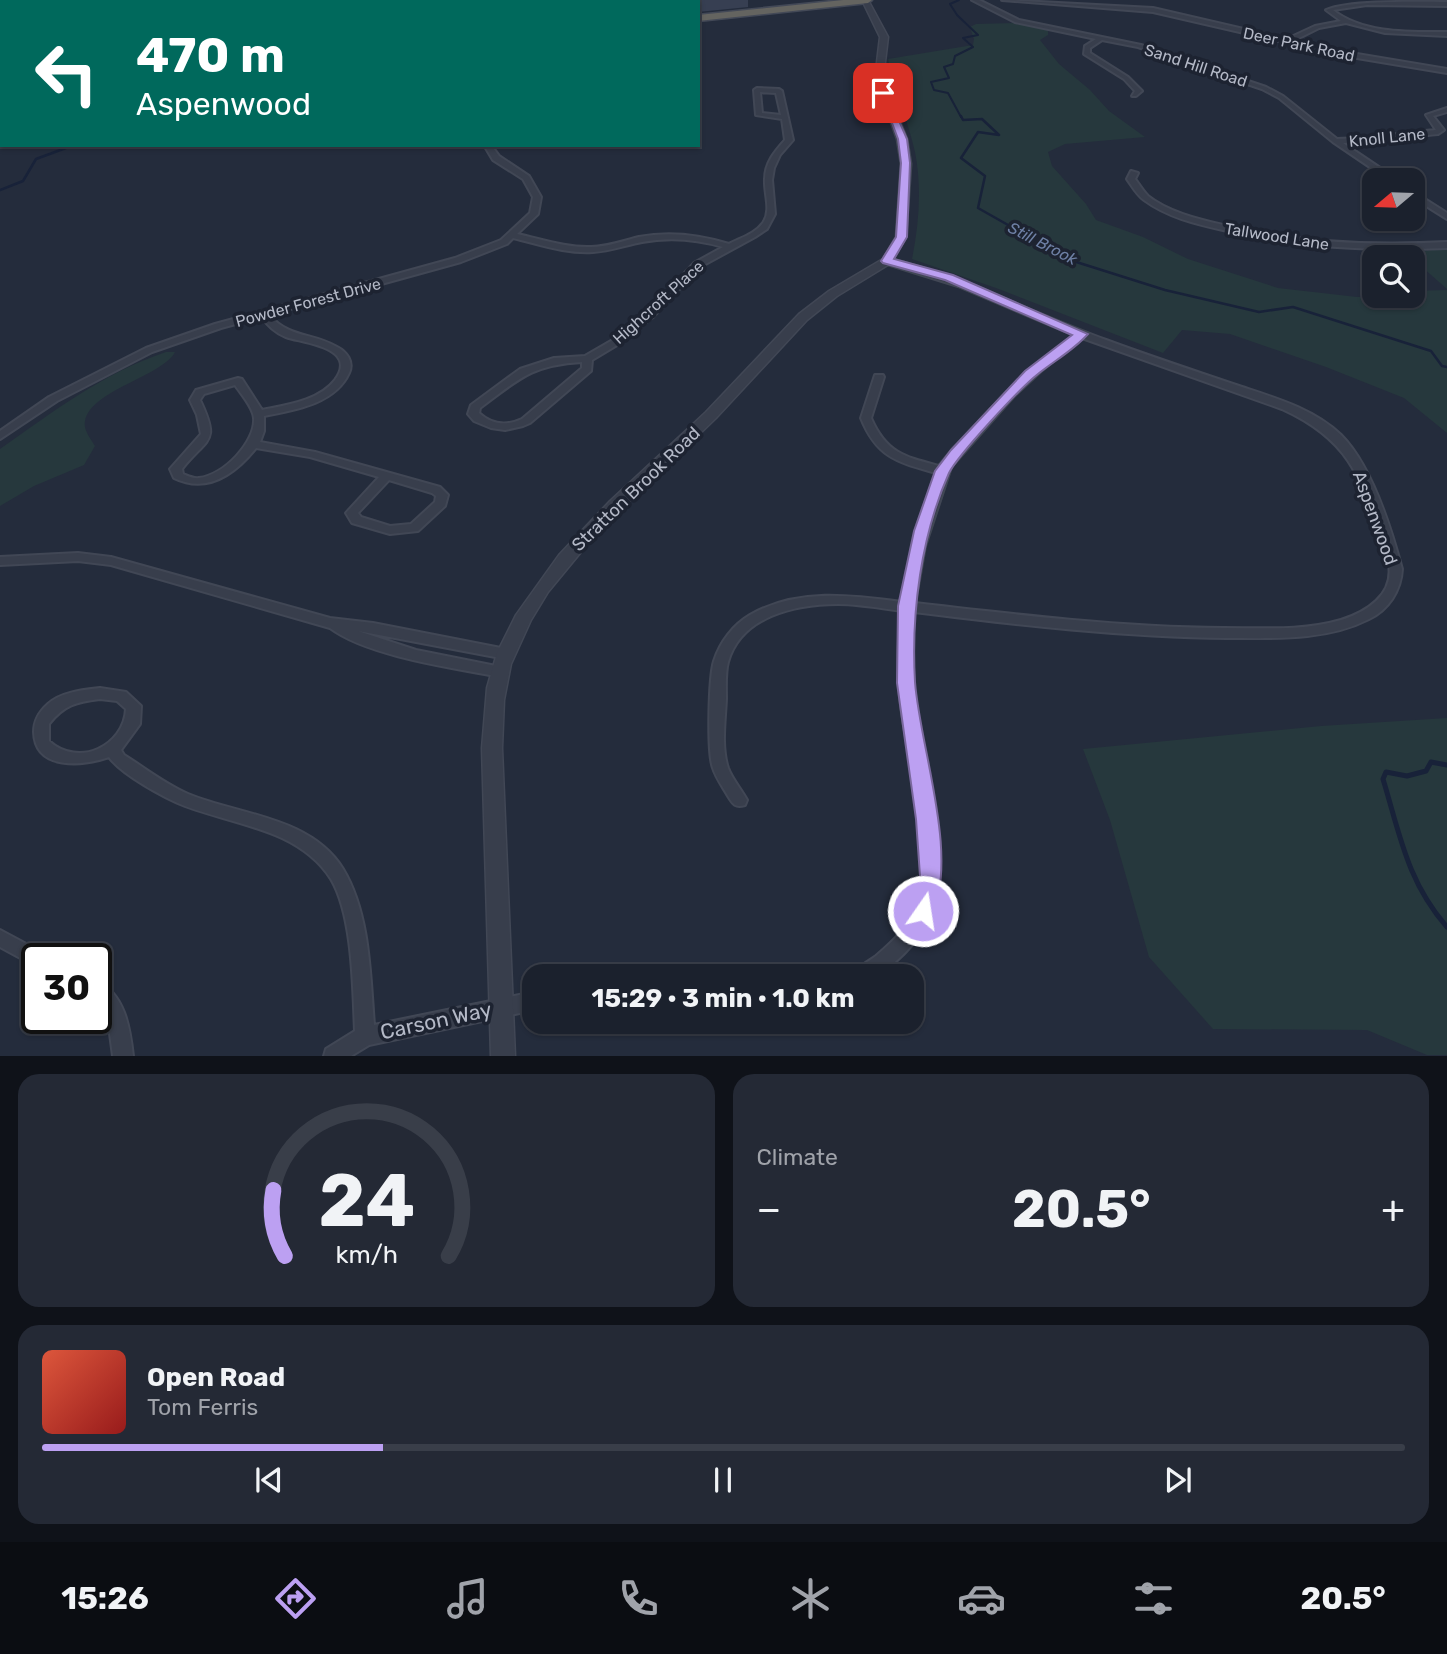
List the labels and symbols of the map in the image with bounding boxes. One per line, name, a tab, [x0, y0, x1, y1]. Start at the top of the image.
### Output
street label: Deer Park Road	[1241, 23, 1356, 66]
street label: Sand Hill Road	[1142, 40, 1250, 91]
pin	[853, 63, 913, 123]
street label: Knoll Lane	[1348, 124, 1426, 151]
north arrow	[1362, 168, 1424, 231]
water label: Still Brook	[1005, 218, 1081, 269]
street label: Tallwood Lane	[1223, 219, 1330, 254]
street label: Highcroft Place	[609, 257, 708, 348]
street label: Powder Forest Drive	[233, 274, 383, 331]
street label: Stratton Brook Road	[567, 422, 705, 556]
street label: Aspenwood	[1348, 468, 1402, 568]
position arrow	[886, 874, 960, 948]
speed limit sign: 30	[21, 943, 112, 1034]
street label: Carson Way	[378, 996, 494, 1045]

